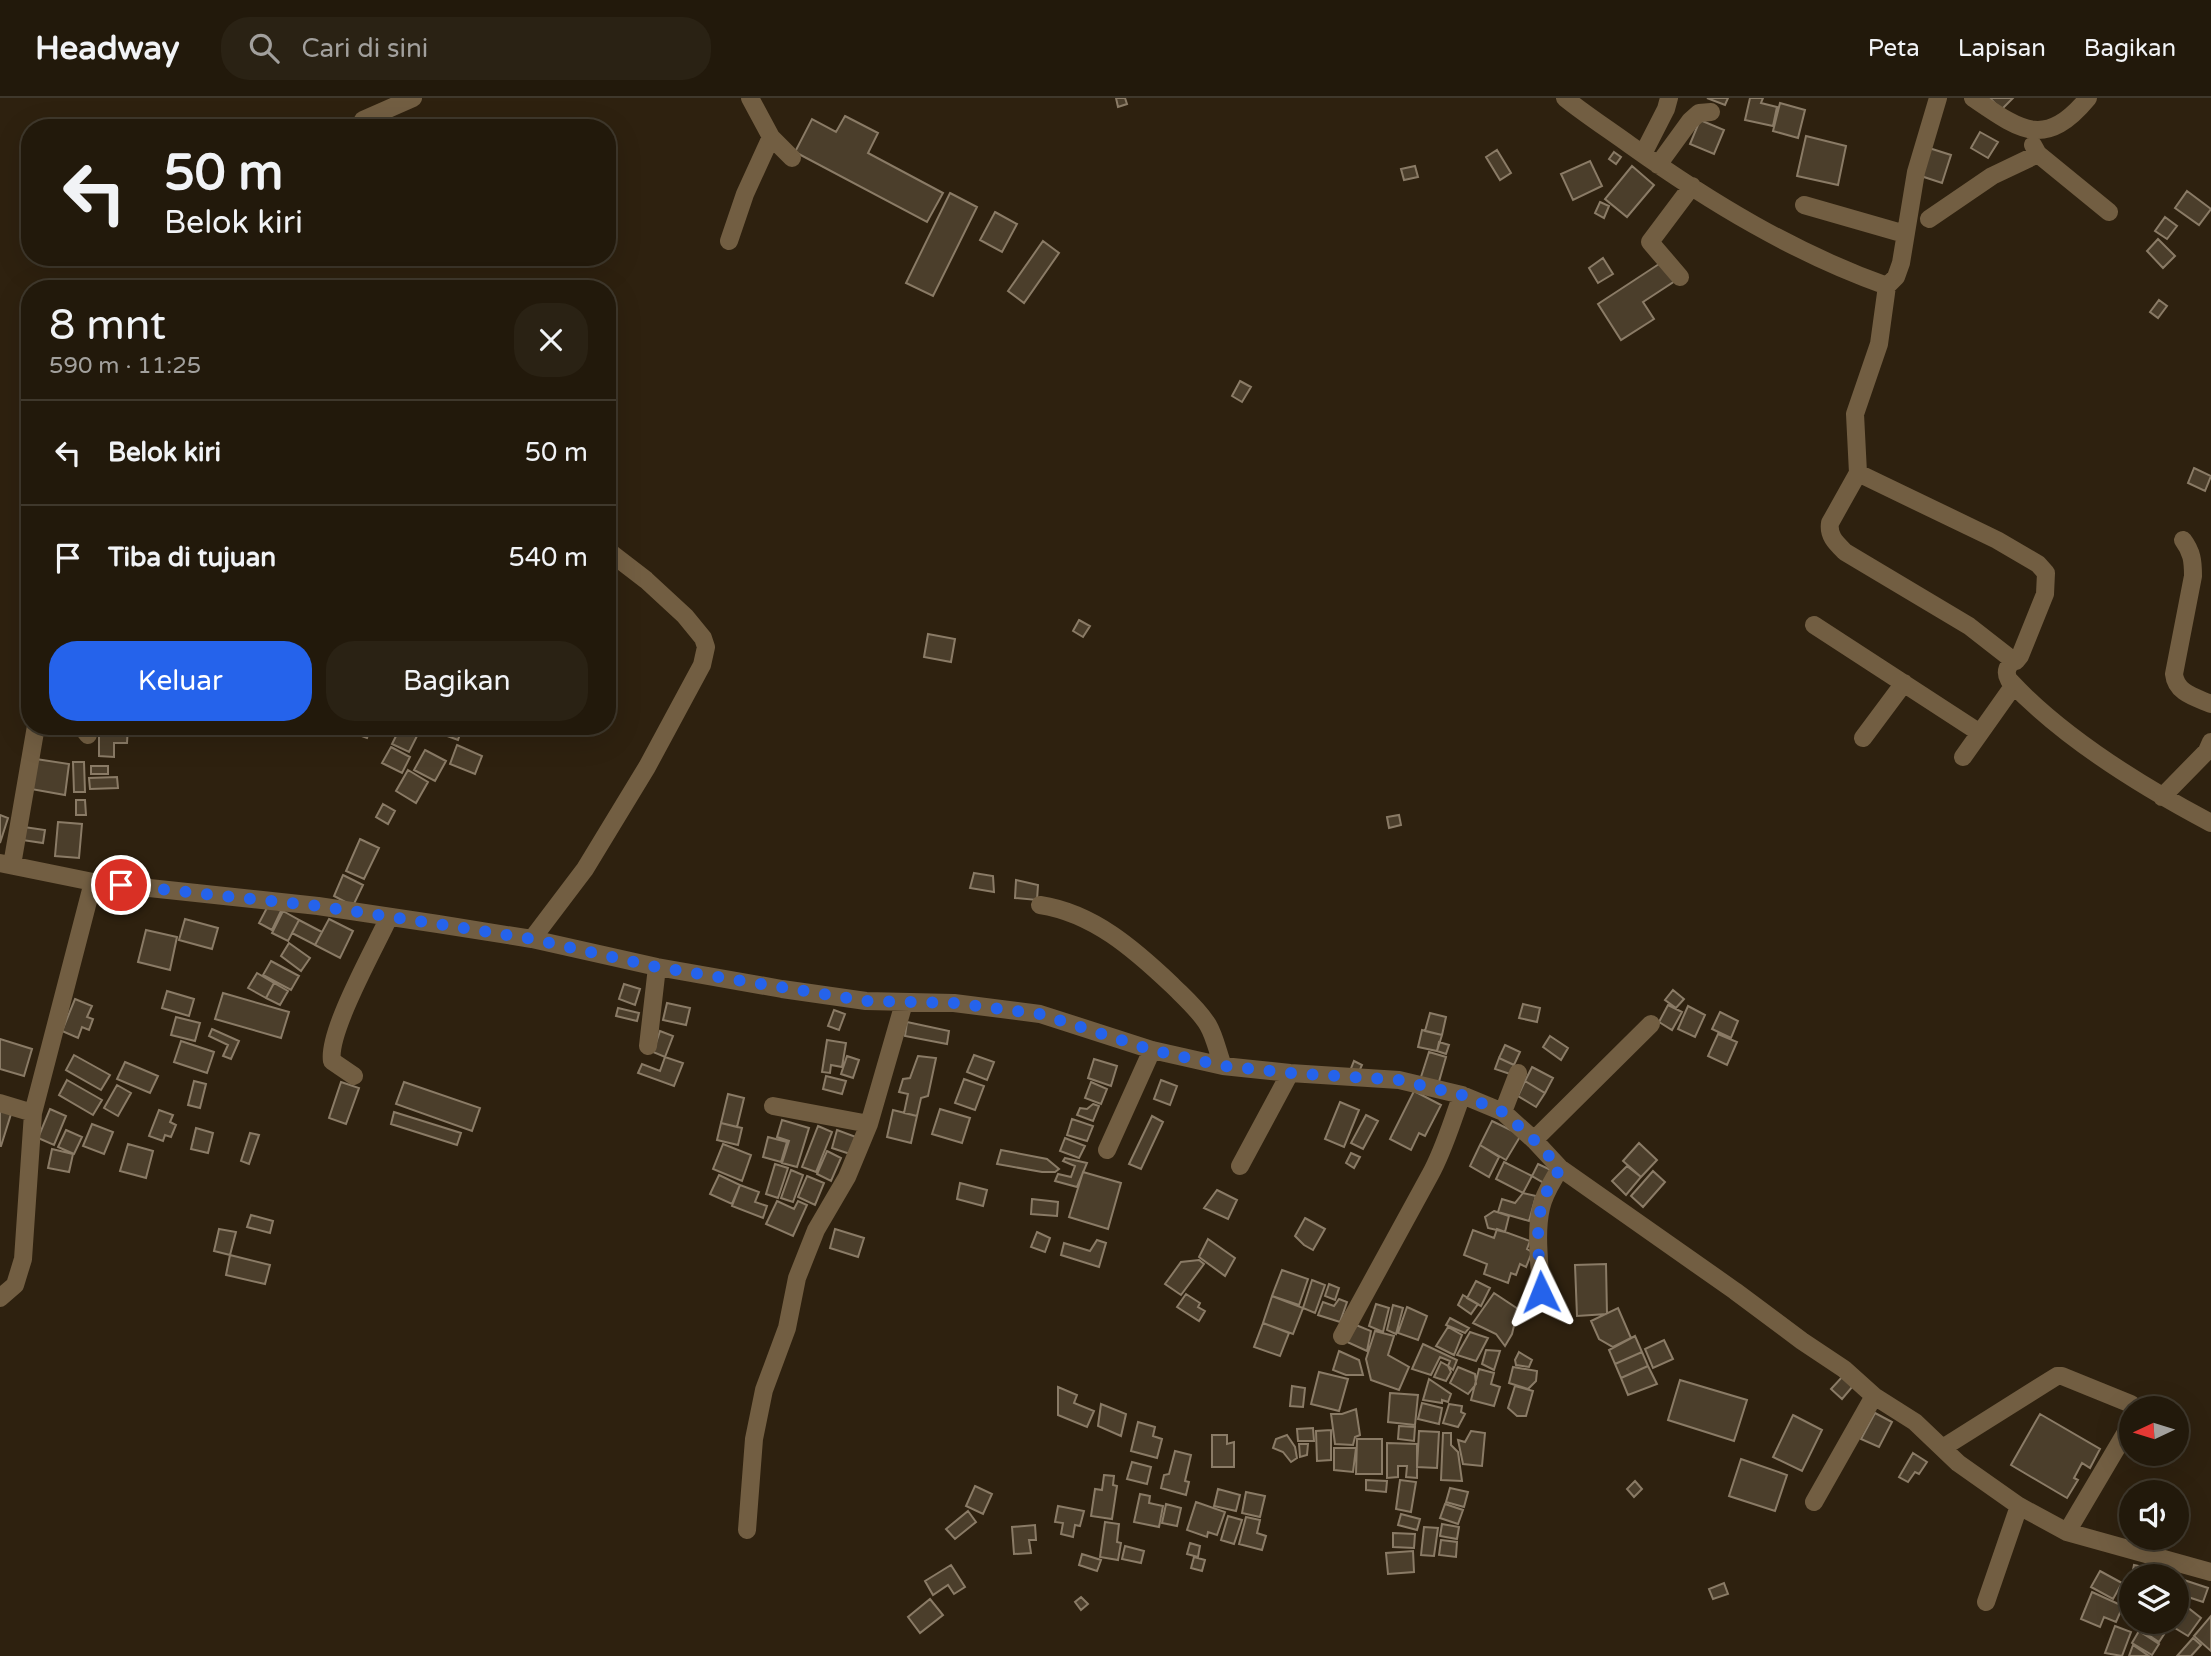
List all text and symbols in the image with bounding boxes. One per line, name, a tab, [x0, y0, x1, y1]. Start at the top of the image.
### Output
search box	[221, 17, 711, 80]
text: Headway	[35, 29, 179, 68]
icon: search	[245, 29, 283, 67]
text: Cari di sini	[301, 33, 428, 64]
text: Peta	[1868, 34, 1920, 63]
text: Lapisan	[1958, 34, 2046, 63]
text: Bagikan	[2084, 34, 2176, 63]
text: 50 m	[164, 144, 283, 203]
icon: left	[49, 147, 140, 238]
text: Belok kiri	[164, 204, 303, 242]
text: 8 mnt	[49, 300, 166, 351]
button: close	[514, 303, 588, 377]
text: 590 m · 11:25	[49, 352, 201, 380]
icon: left	[49, 434, 87, 472]
text: Belok kiri	[108, 437, 221, 468]
text: 50 m	[525, 437, 588, 468]
icon: arrive	[49, 539, 87, 577]
text: Tiba di tujuan	[108, 542, 276, 573]
text: 540 m	[508, 542, 588, 573]
button: Keluar	[49, 641, 312, 721]
button: Bagikan	[326, 641, 588, 721]
pin	[91, 855, 151, 915]
icon: arrive	[102, 866, 140, 904]
position arrow	[1504, 1255, 1578, 1329]
north arrow	[2119, 1396, 2189, 1466]
map controls	[2119, 1396, 2189, 1634]
button: sound	[2119, 1480, 2189, 1550]
button: layers	[2119, 1564, 2189, 1634]

